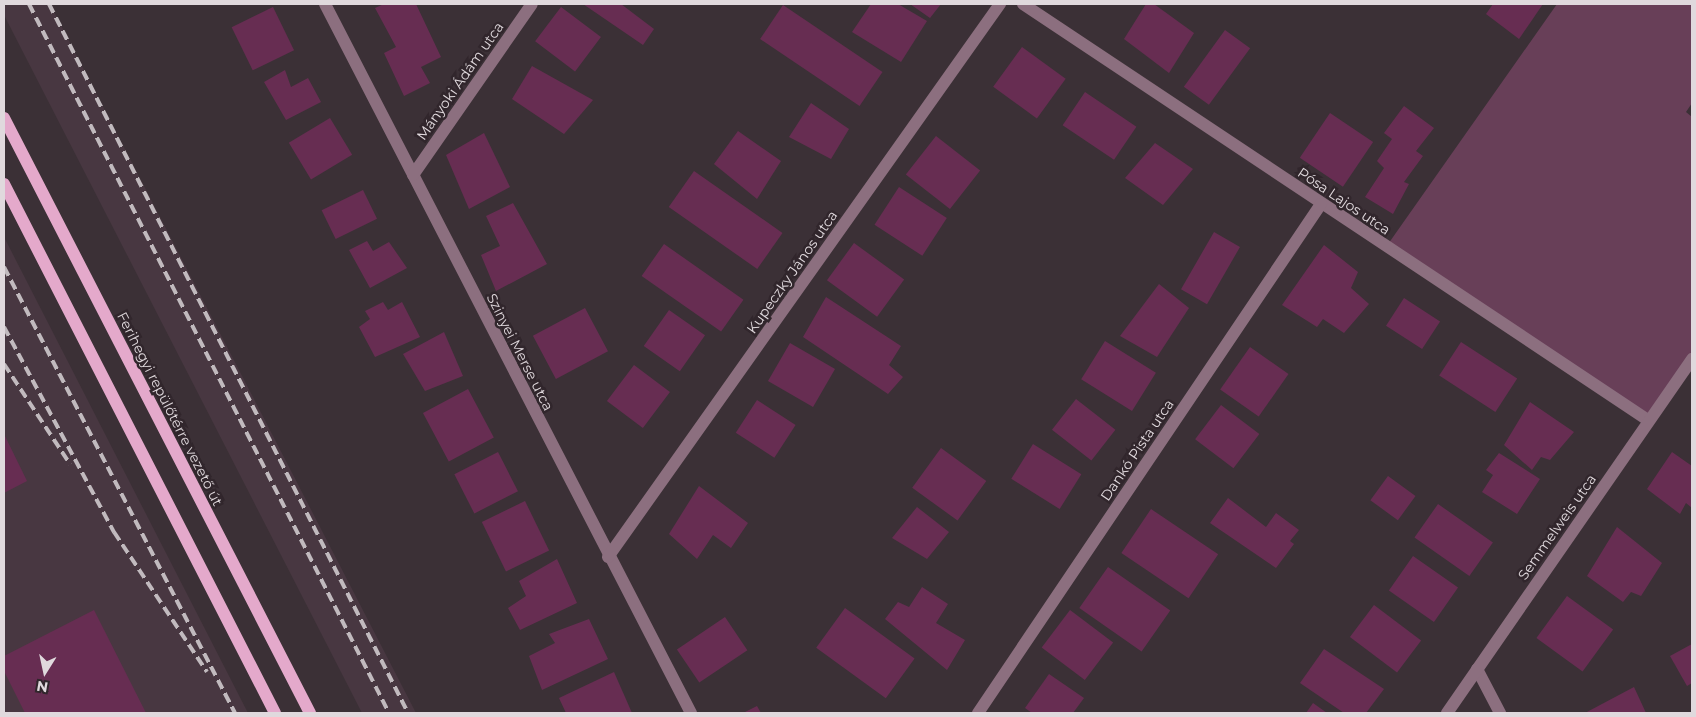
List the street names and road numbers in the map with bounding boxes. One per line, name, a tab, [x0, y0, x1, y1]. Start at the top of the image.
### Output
street label: Mányoki Ádám utca	[413, 19, 507, 143]
street label: Pósa Lajos utca	[1295, 164, 1393, 238]
street label: Kupeczky János utca	[743, 207, 841, 337]
street label: Szinyei Merse utca	[483, 291, 557, 413]
street label: Ferihegyi repülőtérre vezető út	[114, 309, 226, 509]
street label: Dankó Pista utca	[1097, 396, 1177, 504]
street label: Semmelweis utca	[1514, 471, 1600, 583]

